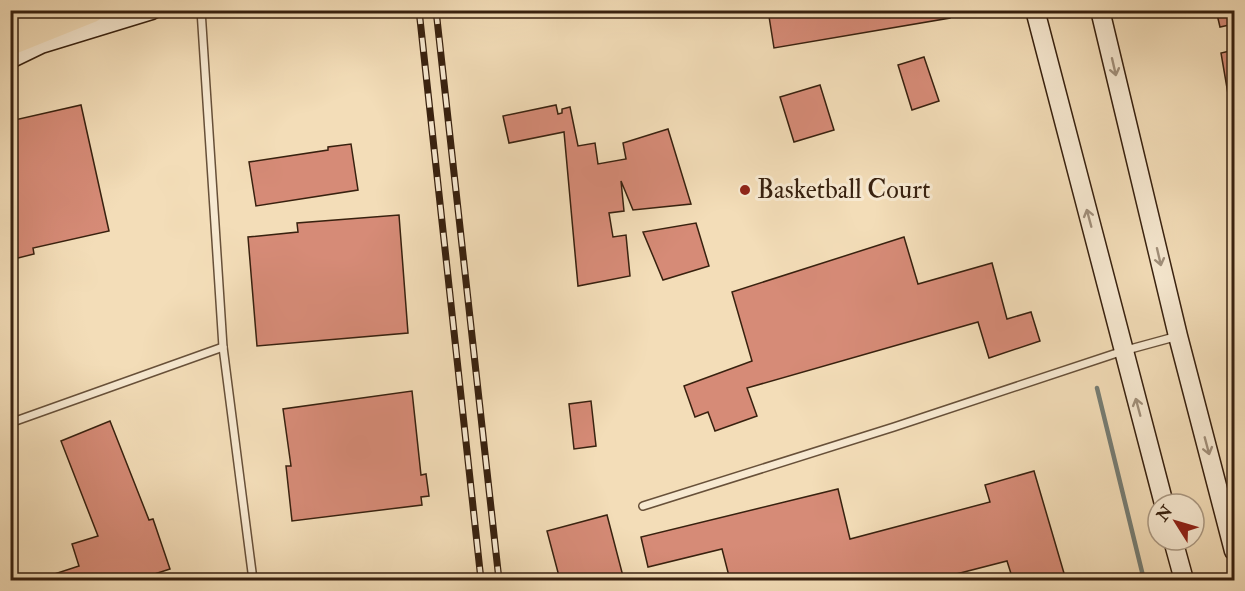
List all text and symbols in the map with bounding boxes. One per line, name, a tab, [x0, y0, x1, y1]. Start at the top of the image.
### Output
one-way arrow	[1108, 58, 1120, 77]
place label: Basketball Court	[757, 174, 930, 206]
marker: Basketball Court	[738, 183, 752, 197]
one-way arrow	[1083, 209, 1094, 228]
one-way arrow	[1154, 247, 1165, 266]
one-way arrow	[1132, 398, 1143, 417]
one-way arrow	[1202, 436, 1213, 455]
north arrow	[1146, 492, 1206, 552]
text: N	[1152, 501, 1178, 526]

